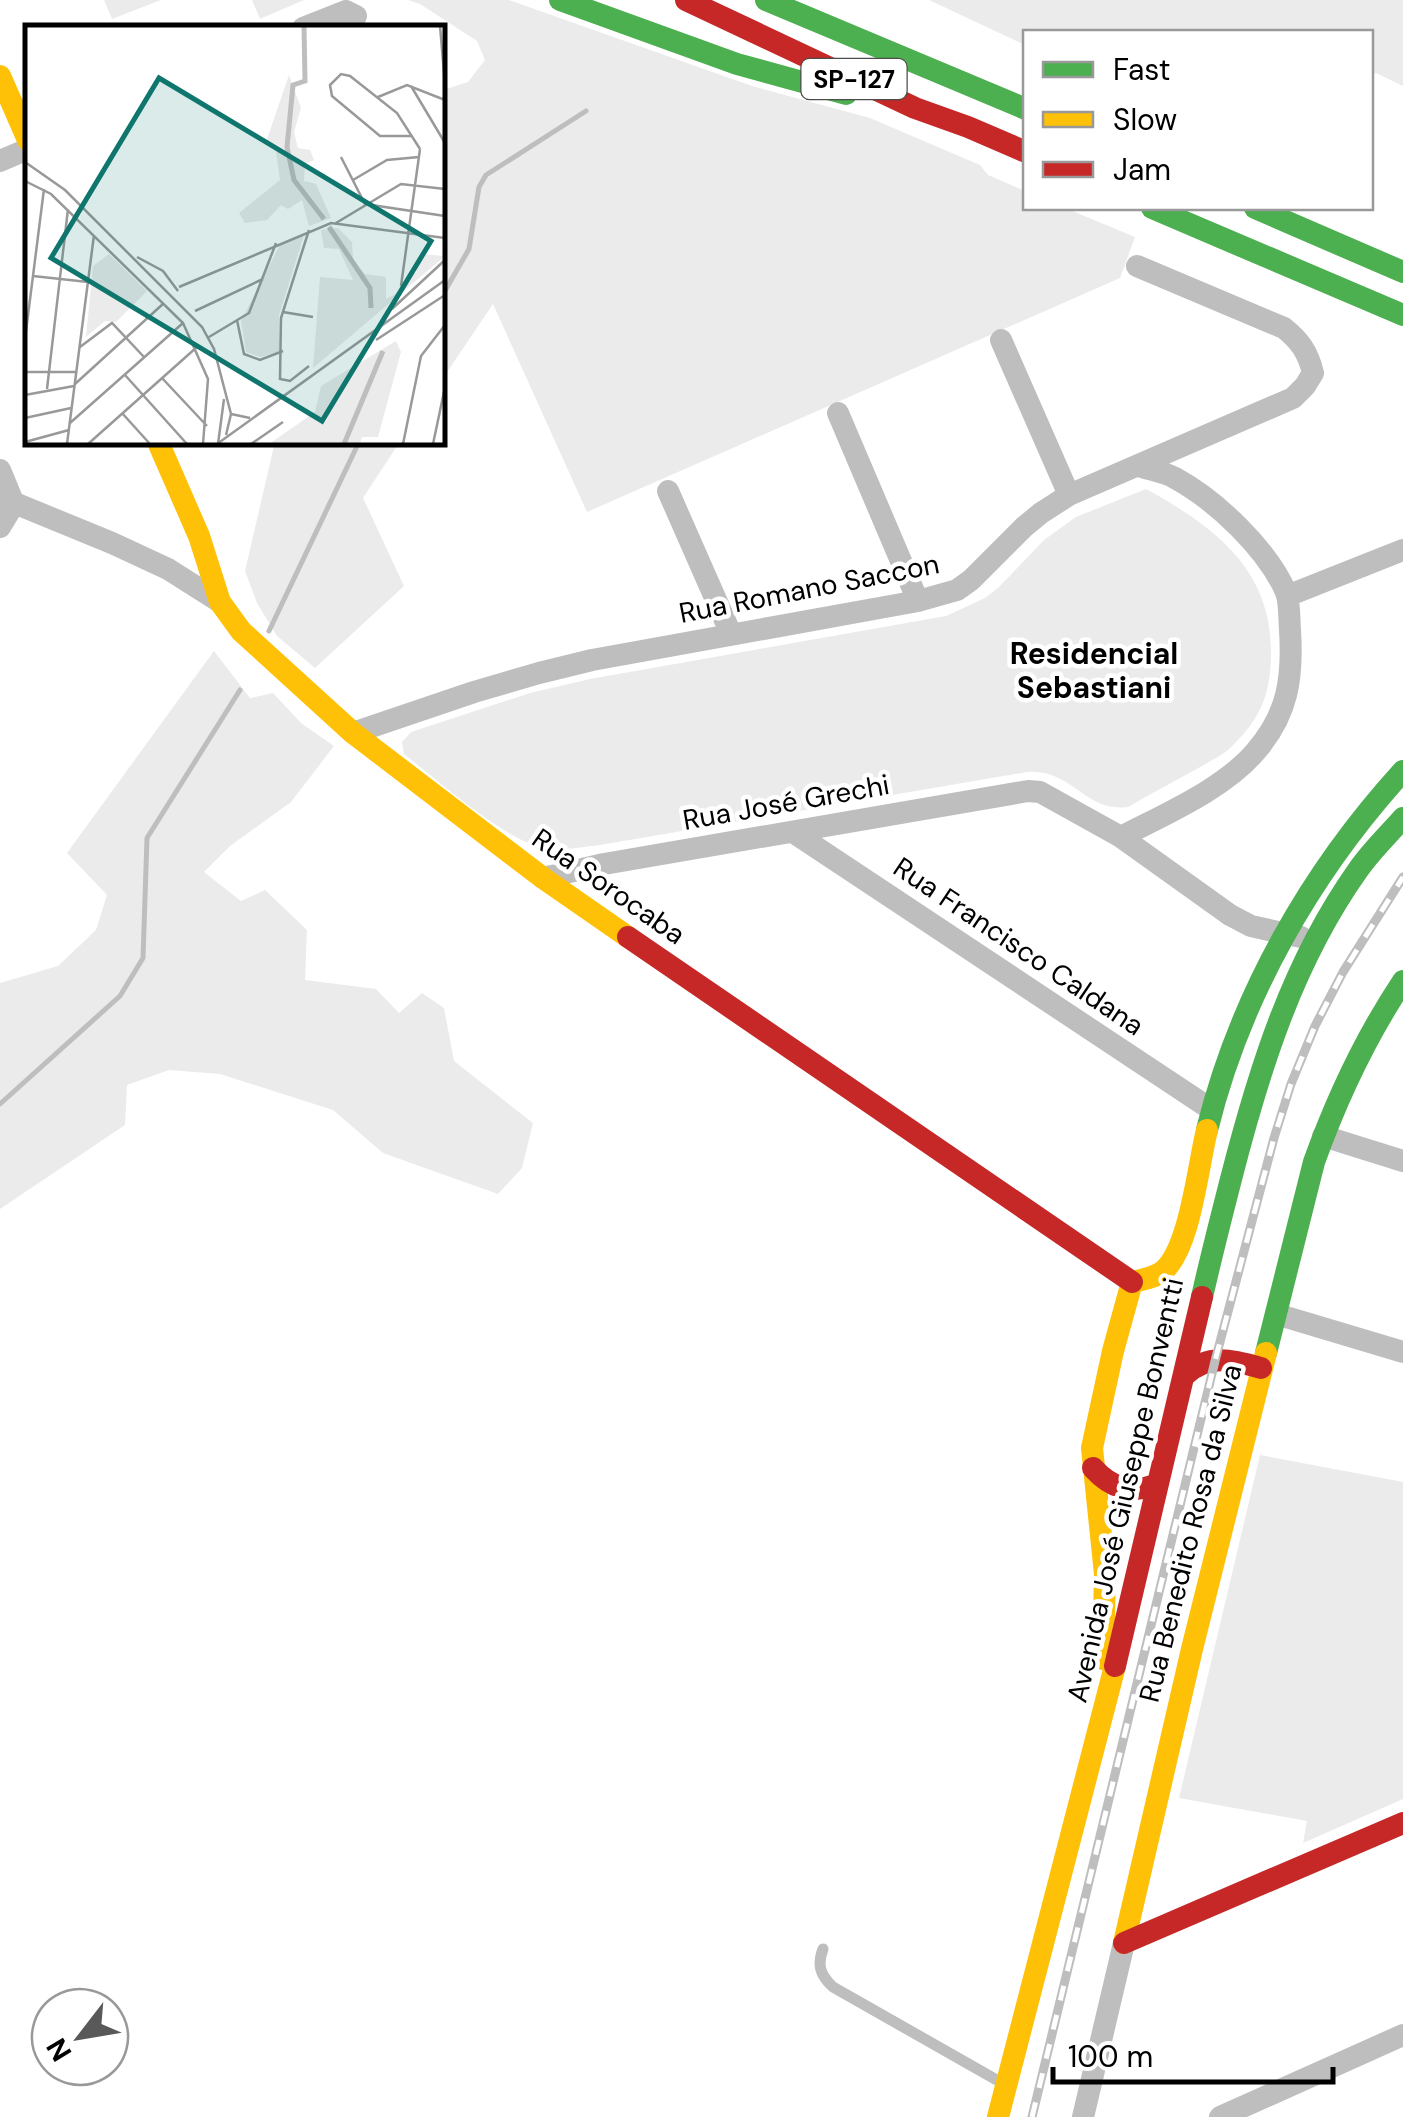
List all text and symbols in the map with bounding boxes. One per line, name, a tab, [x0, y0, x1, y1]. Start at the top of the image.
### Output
inset map	[25, 25, 445, 445]
legend	[1023, 30, 1373, 210]
text: Fast	[1113, 50, 1171, 89]
road number: SP-127	[802, 59, 906, 99]
text: Slow	[1113, 100, 1177, 139]
text: Jam	[1113, 150, 1171, 189]
street label: Rua Romano Saccon	[676, 545, 942, 632]
district label: Residencial Sebastiani	[1010, 634, 1178, 707]
street label: Rua José Grechi	[680, 766, 892, 839]
street label: Rua Sorocaba	[525, 820, 692, 953]
street label: Rua Francisco Caldana	[886, 849, 1151, 1044]
street label: Avenida José Giuseppe Bonventti	[1059, 1274, 1192, 1706]
street label: Rua Benedito Rosa da Silva	[1131, 1360, 1250, 1706]
north arrow	[30, 1987, 130, 2087]
scale bar	[1053, 2022, 1333, 2084]
text: N	[38, 2031, 80, 2068]
text: 100 m	[1068, 2037, 1153, 2076]

